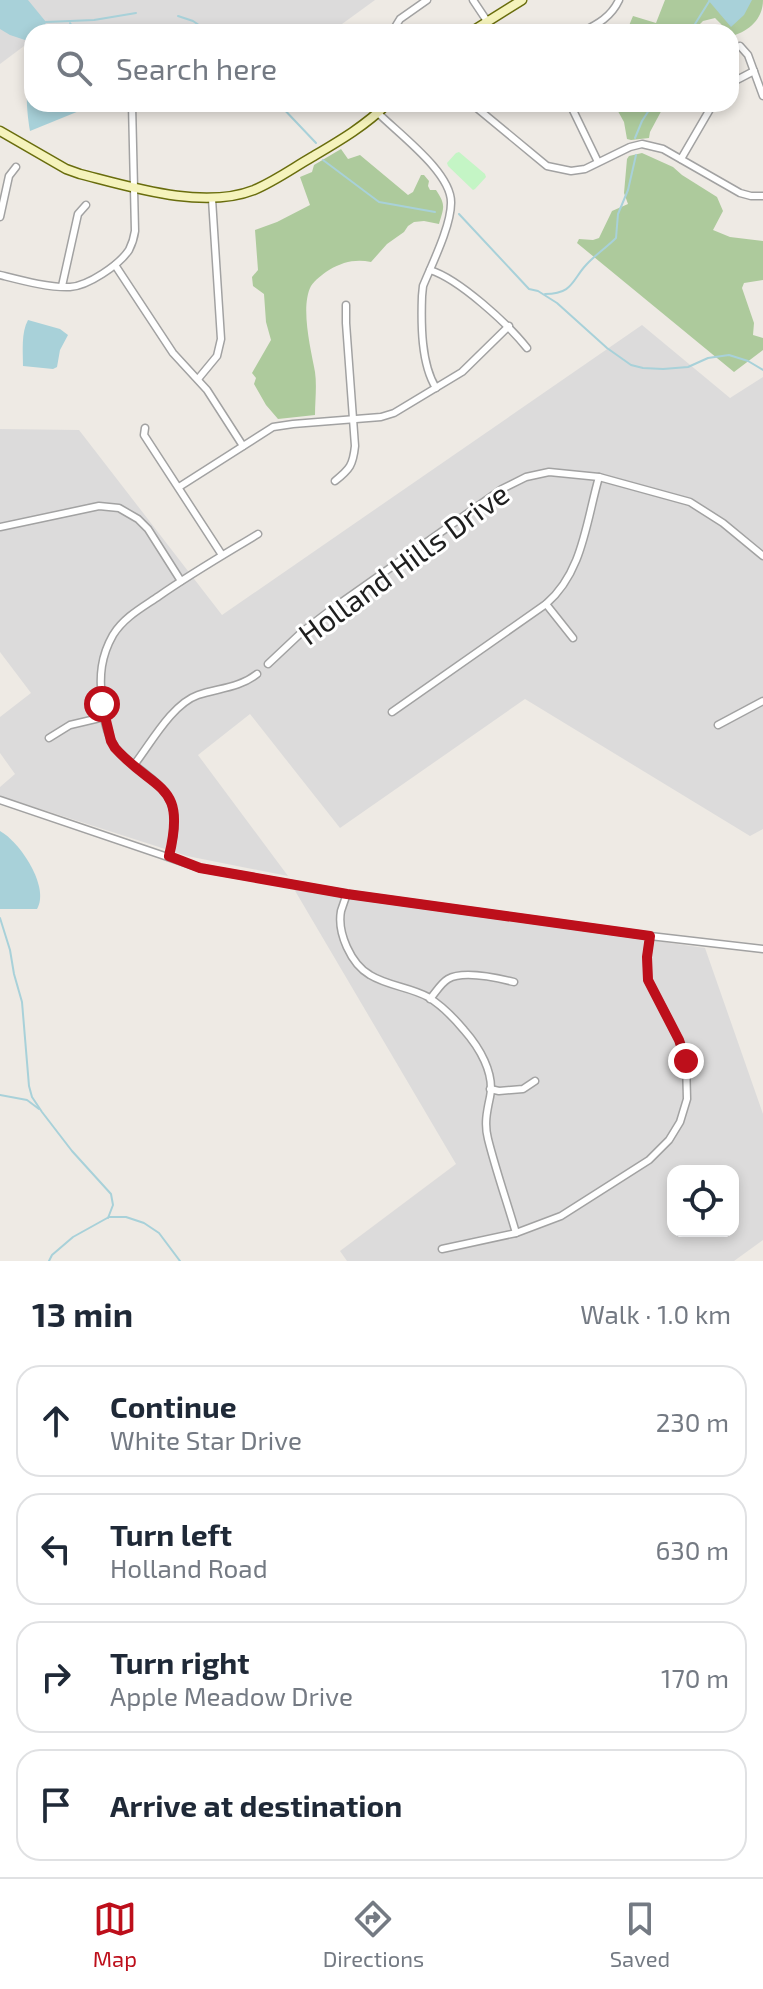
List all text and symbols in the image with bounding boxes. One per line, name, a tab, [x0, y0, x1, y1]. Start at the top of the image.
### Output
search box	[24, 24, 739, 112]
icon: search	[52, 46, 96, 90]
text: Search here	[116, 50, 277, 86]
street label: Holland Hills Drive	[291, 475, 515, 651]
route start	[84, 686, 120, 722]
route end	[668, 1043, 704, 1079]
map controls	[667, 1165, 739, 1237]
button: locate	[667, 1165, 739, 1237]
text: 13 min	[32, 1293, 133, 1334]
text: Walk · 1.0 km	[580, 1298, 731, 1329]
text: Continue	[110, 1388, 237, 1424]
icon: ahead	[34, 1399, 78, 1443]
text: 230 m	[656, 1406, 729, 1437]
text: White Star Drive	[110, 1424, 302, 1455]
text: Turn left	[110, 1516, 232, 1552]
icon: left	[34, 1527, 78, 1571]
text: 630 m	[655, 1534, 729, 1565]
text: Holland Road	[110, 1552, 268, 1583]
text: Turn right	[110, 1644, 250, 1680]
icon: right	[34, 1655, 78, 1699]
text: 170 m	[661, 1662, 729, 1693]
text: Apple Meadow Drive	[110, 1680, 353, 1711]
icon: arrive	[34, 1783, 78, 1827]
text: Arrive at destination	[110, 1787, 402, 1823]
tab: Map	[93, 1897, 137, 1971]
tab: Directions	[323, 1897, 424, 1971]
tab: Saved	[610, 1897, 670, 1971]

